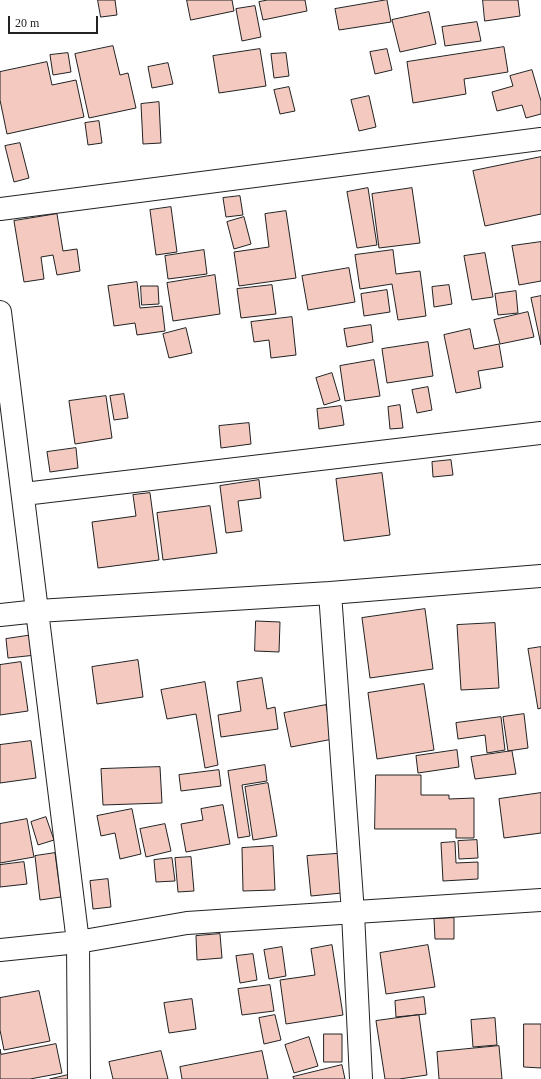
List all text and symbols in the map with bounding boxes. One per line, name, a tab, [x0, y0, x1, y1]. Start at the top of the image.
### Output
scale bar	[10, 8, 100, 34]
text: 20 m	[15, 16, 39, 30]

